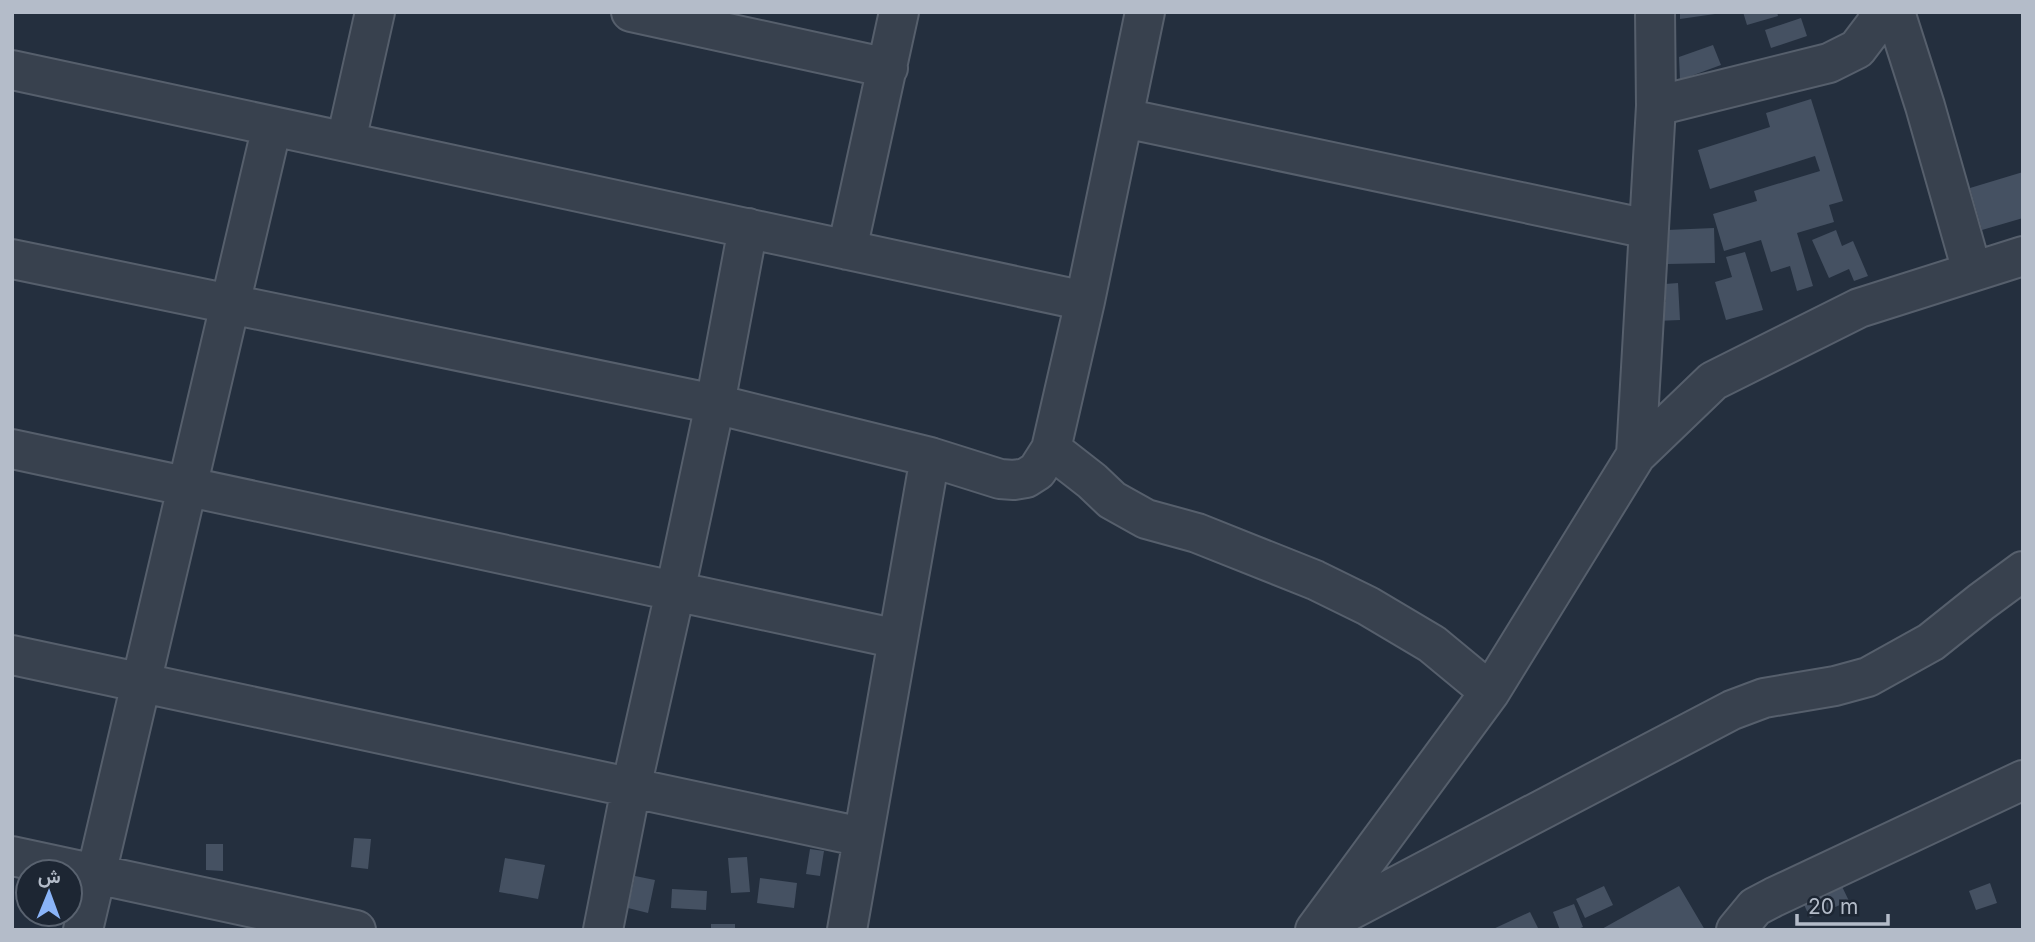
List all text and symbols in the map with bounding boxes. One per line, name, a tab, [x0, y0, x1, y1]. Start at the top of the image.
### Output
north arrow	[14, 858, 84, 928]
text: ش	[38, 865, 61, 888]
scale bar	[1797, 883, 1888, 927]
text: 20 m	[1808, 894, 1858, 919]

